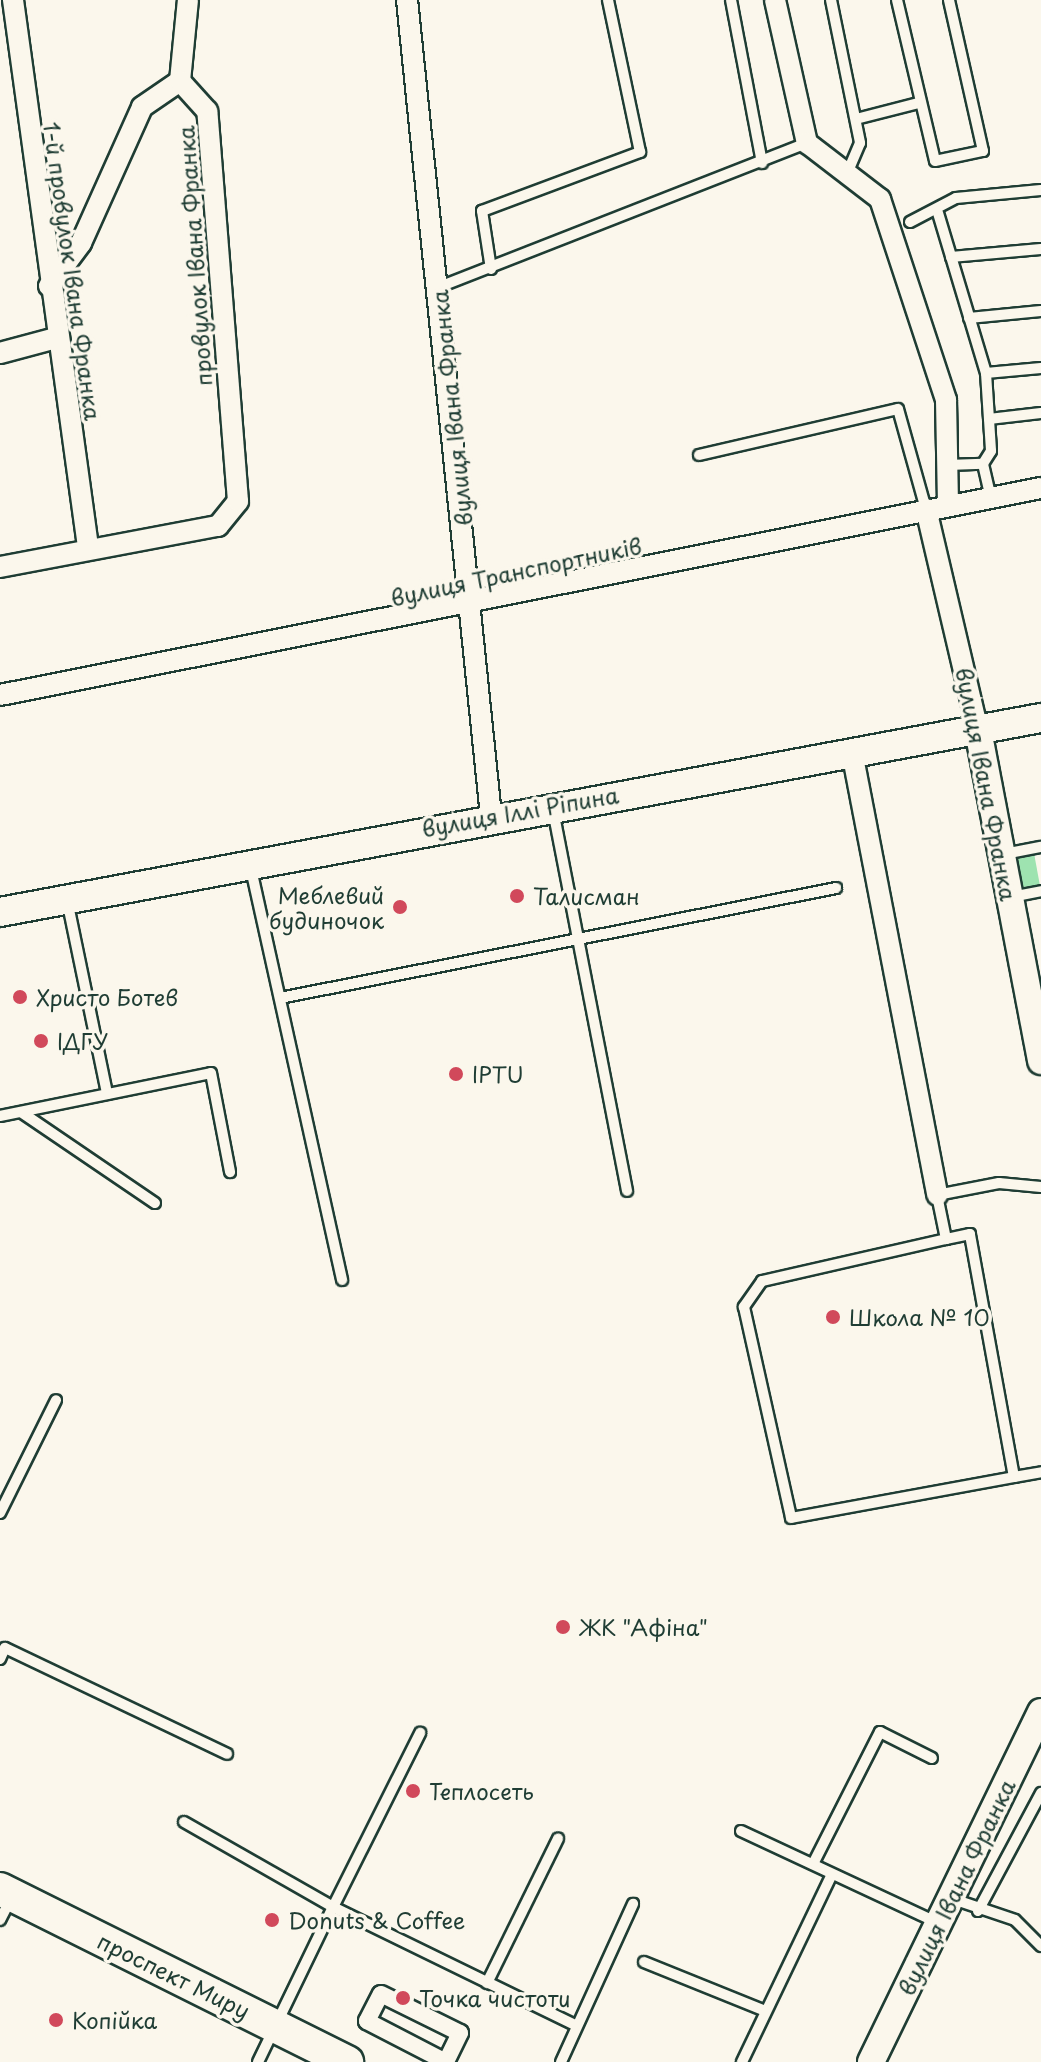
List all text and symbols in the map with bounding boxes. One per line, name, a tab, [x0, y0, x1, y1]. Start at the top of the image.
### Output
street label: 1-й провулок Івана Франка	[39, 119, 107, 423]
street label: провулок Івана Франка	[172, 124, 216, 388]
street label: вулиця Івана Франка	[425, 288, 477, 528]
street label: вулиця Транспортників	[388, 532, 644, 610]
street label: вулиця Івана Франка	[951, 665, 1023, 903]
street label: вулиця Іллі Ріпина	[419, 781, 621, 841]
place label: Меблевий будиночок	[269, 881, 384, 932]
place label: Талисман	[533, 883, 640, 909]
marker: Талисман	[508, 887, 526, 905]
marker: Меблевий будиночок	[391, 898, 409, 916]
place label: Христо Ботев	[36, 984, 178, 1010]
marker: Христо Ботев	[11, 988, 29, 1006]
place label: ІДГУ	[57, 1028, 108, 1054]
marker: ІДГУ	[32, 1032, 50, 1050]
place label: IPTU	[472, 1061, 524, 1087]
marker: IPTU	[447, 1065, 465, 1083]
place label: Школа № 10	[849, 1304, 990, 1330]
marker: Школа № 10	[824, 1308, 842, 1326]
place label: ЖК "Афіна"	[579, 1614, 709, 1640]
marker: ЖК "Афіна"	[554, 1618, 572, 1636]
street label: вулиця Івана Франка	[892, 1774, 1020, 2000]
place label: Теплосеть	[429, 1778, 534, 1804]
marker: Теплосеть	[404, 1782, 422, 1800]
place label: Donuts & Coffee	[288, 1907, 466, 1933]
marker: Donuts & Coffee	[263, 1911, 281, 1929]
street label: проспект Миру	[93, 1927, 255, 2023]
place label: Точка чистоти	[419, 1985, 572, 2011]
marker: Точка чистоти	[394, 1989, 412, 2007]
place label: Копійка	[72, 2007, 157, 2033]
marker: Копійка	[47, 2011, 65, 2029]

